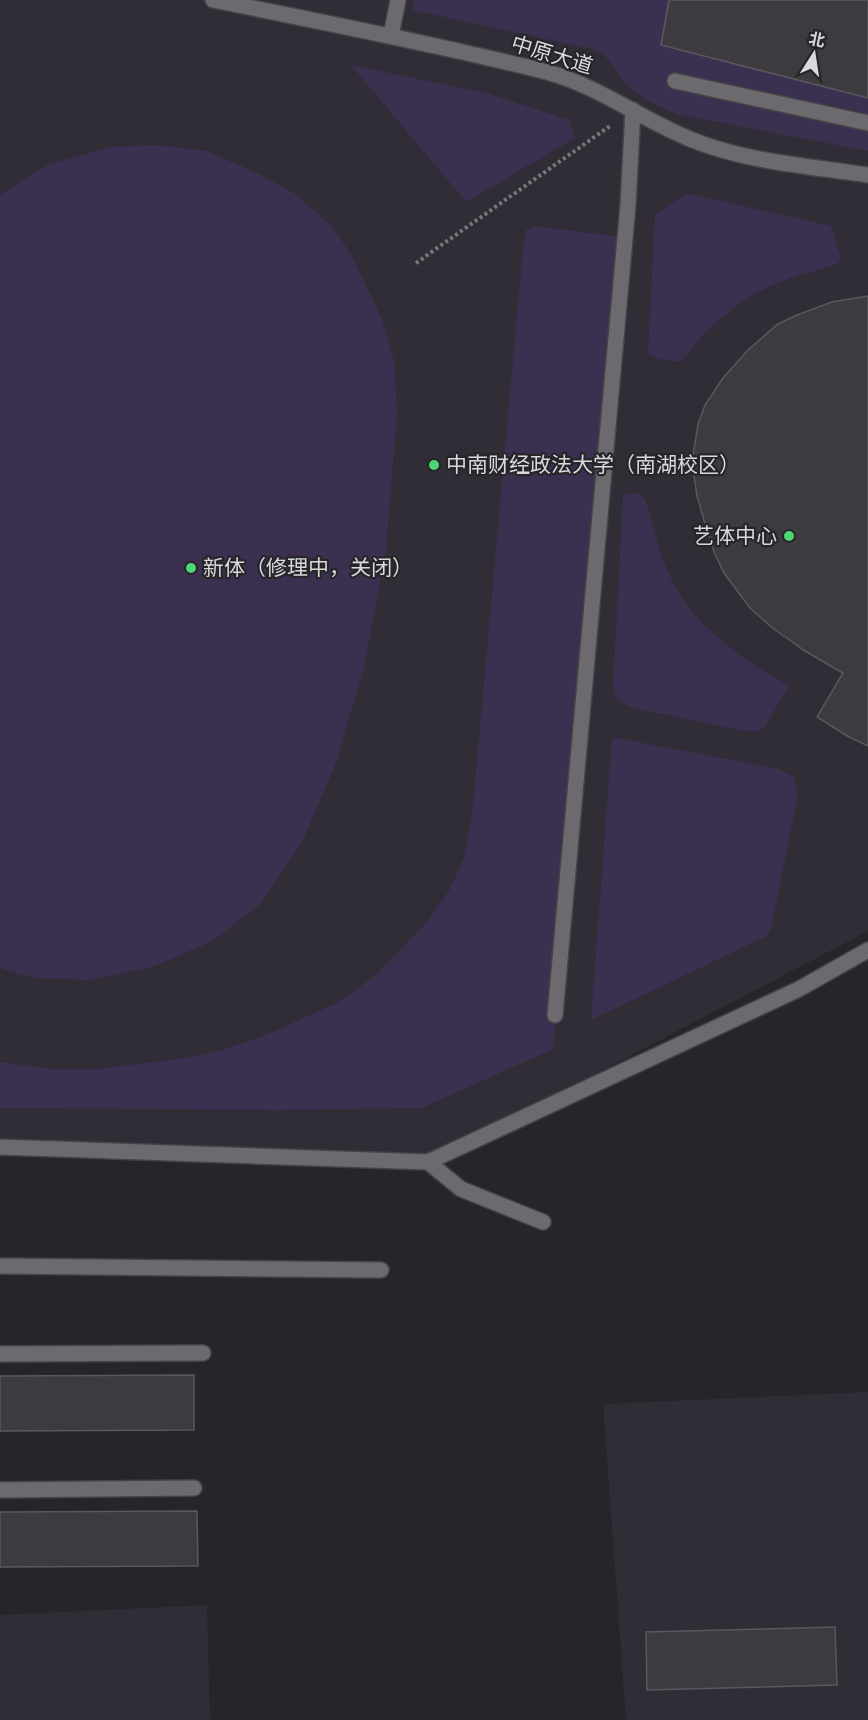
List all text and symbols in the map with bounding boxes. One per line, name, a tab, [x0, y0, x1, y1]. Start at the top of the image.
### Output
north arrow	[784, 24, 844, 84]
text: 北	[807, 29, 827, 51]
street label: 中原大道	[508, 30, 596, 79]
place label: 中南财经政法大学（南湖校区）	[446, 452, 740, 477]
marker: 中南财经政法大学（南湖校区）	[427, 458, 441, 472]
place label: 艺体中心	[693, 523, 777, 548]
marker: 艺体中心	[782, 529, 796, 543]
place label: 新体（修理中，关闭）	[203, 555, 413, 580]
marker: 新体（修理中，关闭）	[184, 561, 198, 575]

